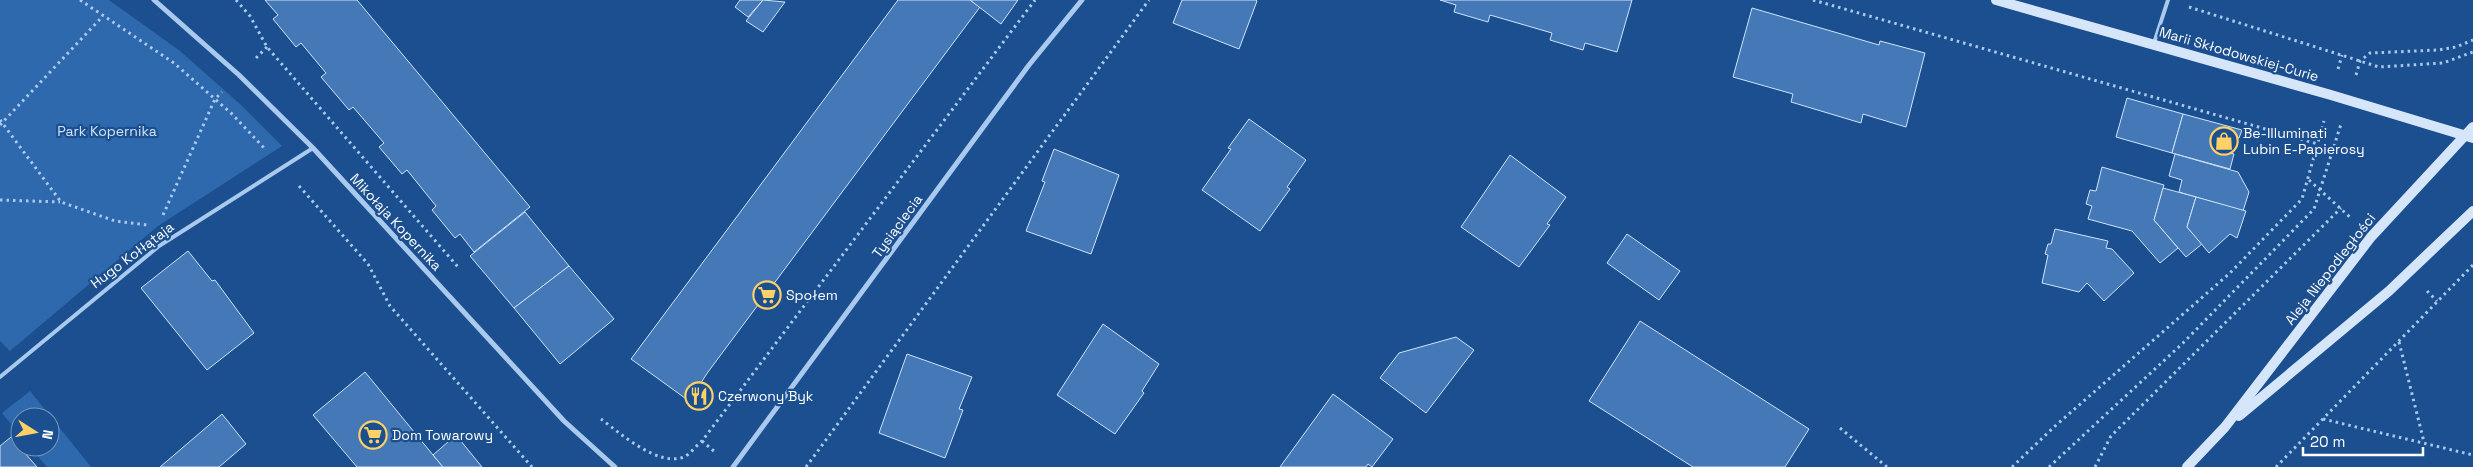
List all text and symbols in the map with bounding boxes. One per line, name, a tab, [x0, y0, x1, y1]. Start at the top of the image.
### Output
street label: Marii Skłodowskiej-Curie	[2157, 23, 2321, 85]
park label: Park Kopernika	[57, 122, 157, 140]
place label: Be-Illuminati Lubin E-Papierosy	[2243, 124, 2365, 158]
shop icon: Be-Illuminati Lubin E-Papierosy	[2209, 126, 2239, 156]
street label: Mikołaja Kopernika	[346, 170, 446, 274]
street label: Tysiąclecia	[868, 191, 926, 261]
street label: Aleja Niepodległości	[2281, 209, 2379, 329]
street label: Hugo Kołłątaja	[87, 218, 177, 292]
supermarket icon: Społem	[752, 280, 782, 310]
place label: Społem	[786, 286, 838, 304]
restaurant icon: Czerwony Byk	[684, 381, 714, 411]
place label: Czerwony Byk	[718, 387, 814, 405]
north arrow	[10, 407, 60, 457]
supermarket icon: Dom Towarowy	[358, 420, 388, 450]
scale bar	[2303, 424, 2423, 456]
place label: Dom Towarowy	[392, 426, 493, 444]
text: N	[38, 428, 57, 441]
text: 20 m	[2310, 432, 2345, 451]

